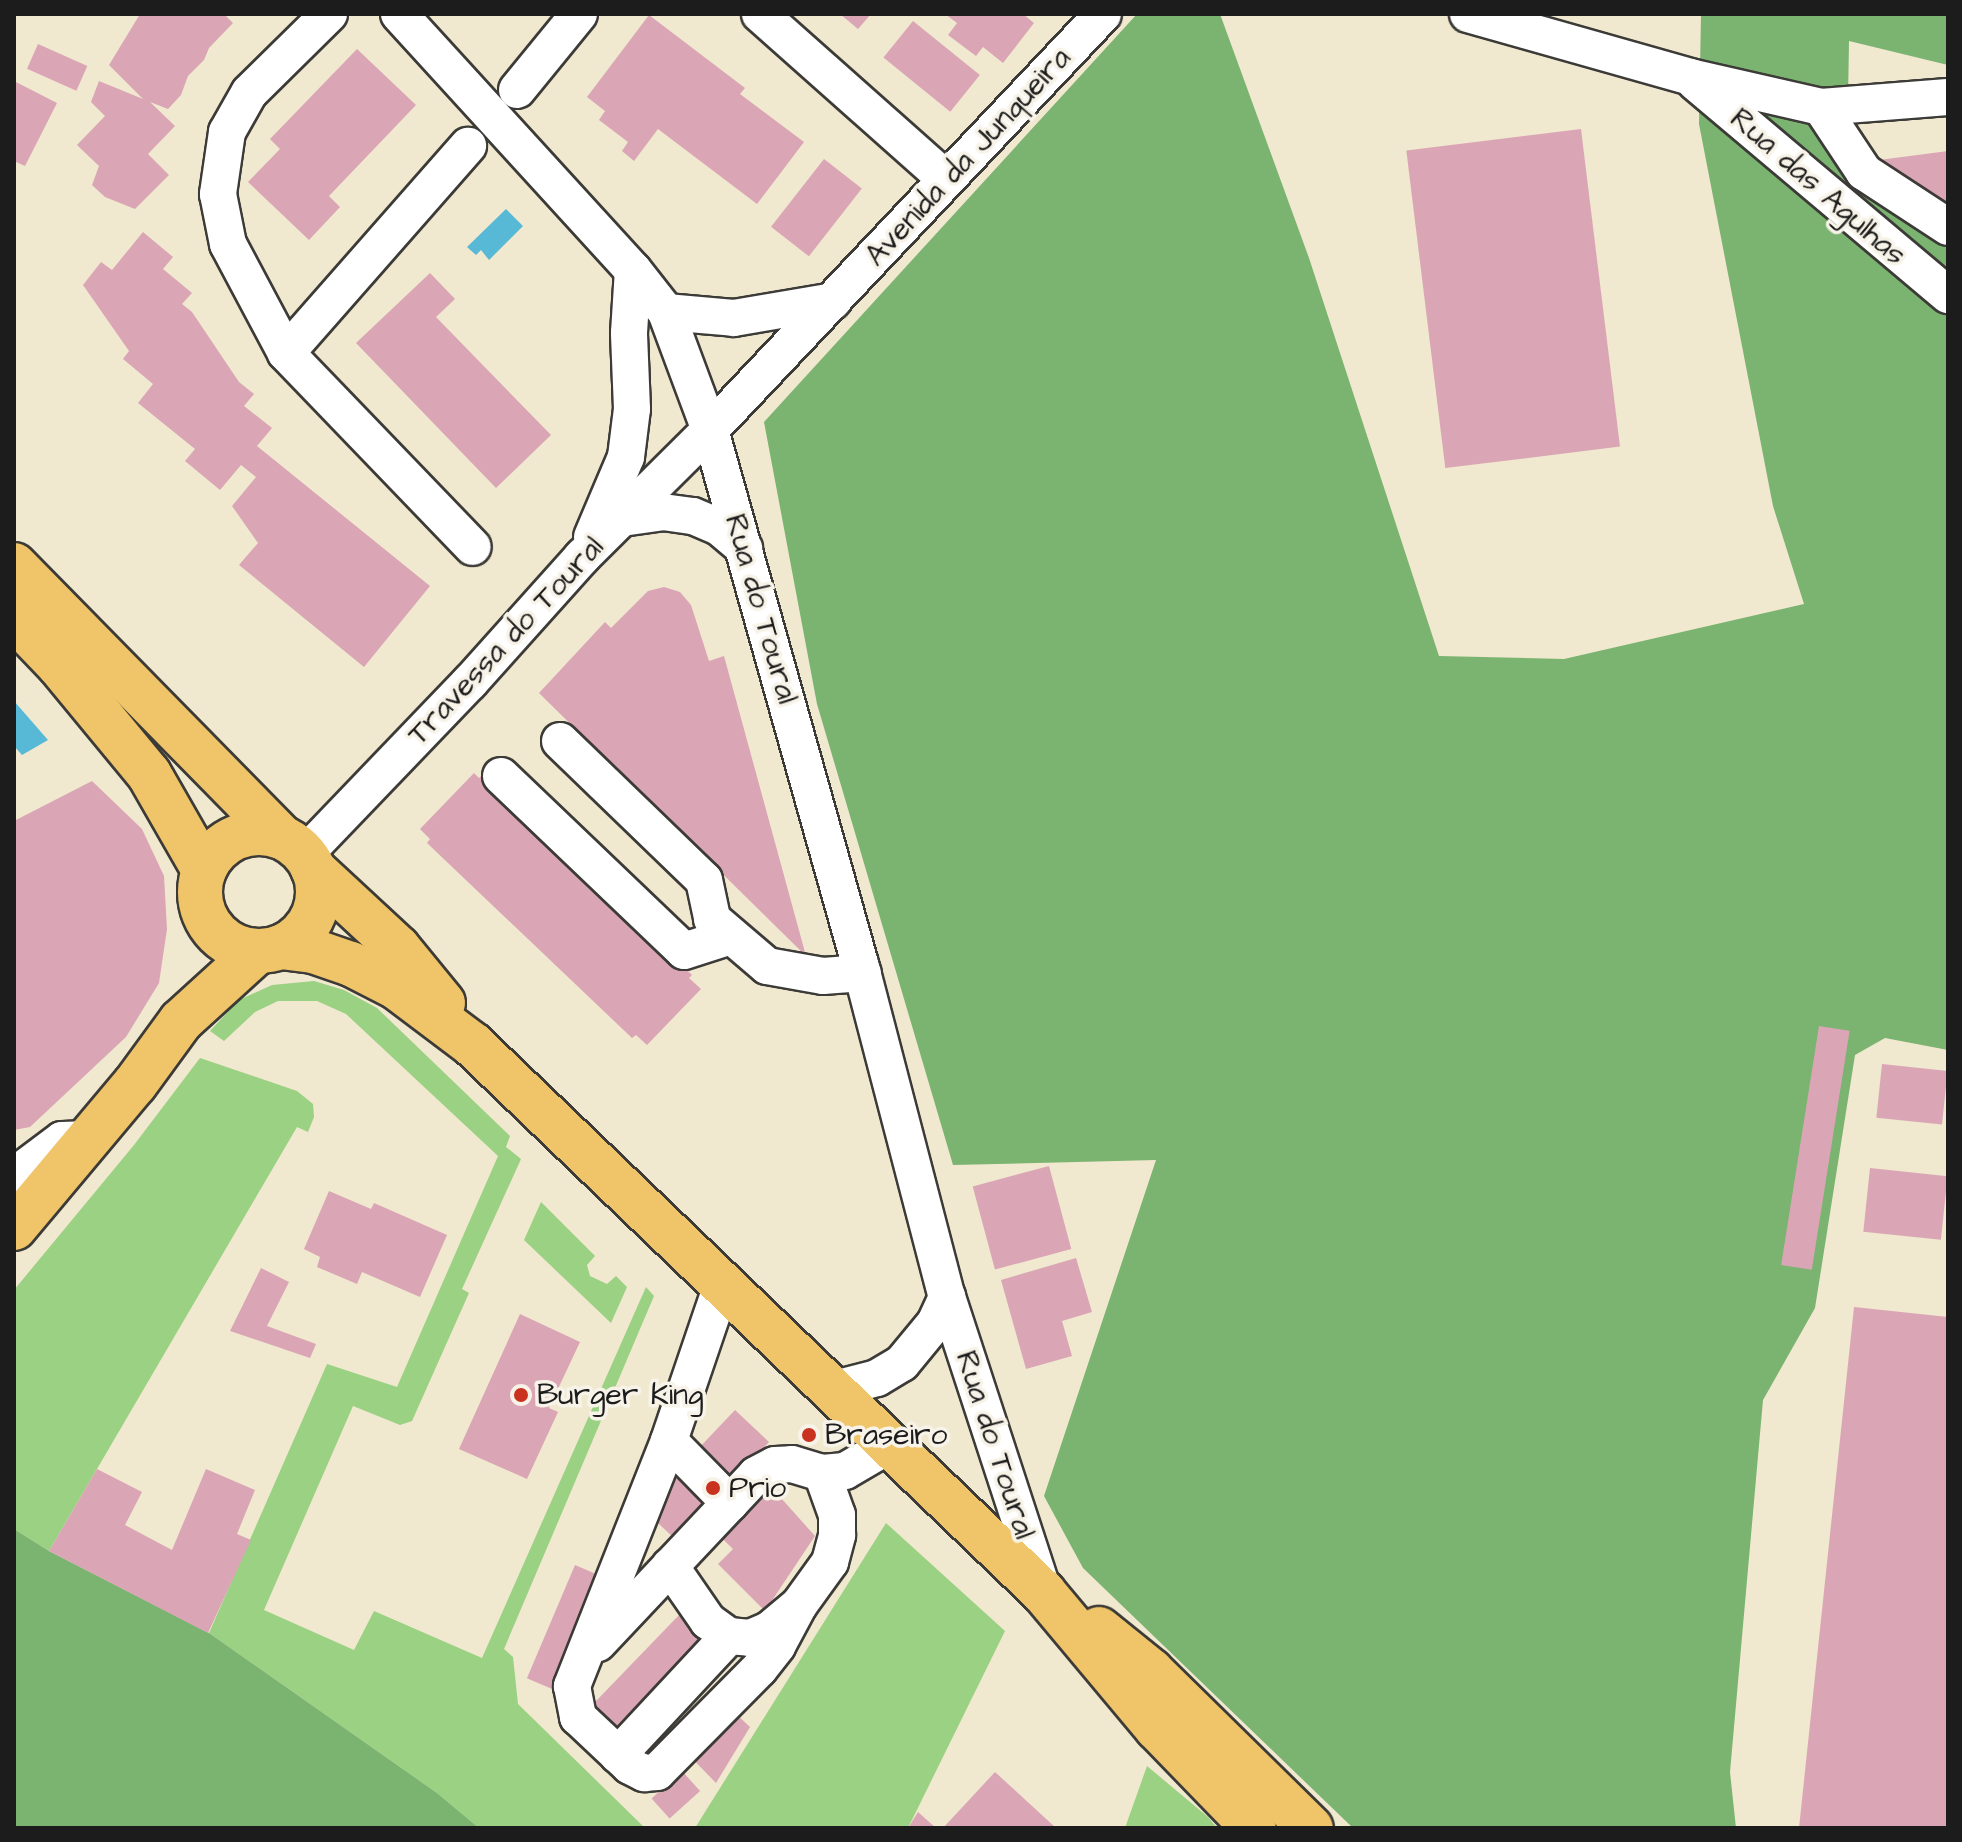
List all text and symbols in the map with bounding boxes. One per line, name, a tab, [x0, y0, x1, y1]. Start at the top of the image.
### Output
street label: Avenida da Junqueira	[858, 40, 1078, 274]
street label: Rua das Agulhas	[1723, 101, 1913, 273]
street label: Rua do Toural	[717, 510, 805, 708]
street label: Travessa do Toural	[400, 530, 612, 752]
street label: Rua do Toural	[948, 1346, 1042, 1544]
place label: Burger King	[537, 1377, 704, 1413]
marker: Burger King	[512, 1386, 530, 1404]
place label: Braseiro	[825, 1417, 947, 1453]
marker: Braseiro	[800, 1426, 818, 1444]
place label: Prio	[729, 1470, 786, 1506]
marker: Prio	[704, 1479, 722, 1497]

